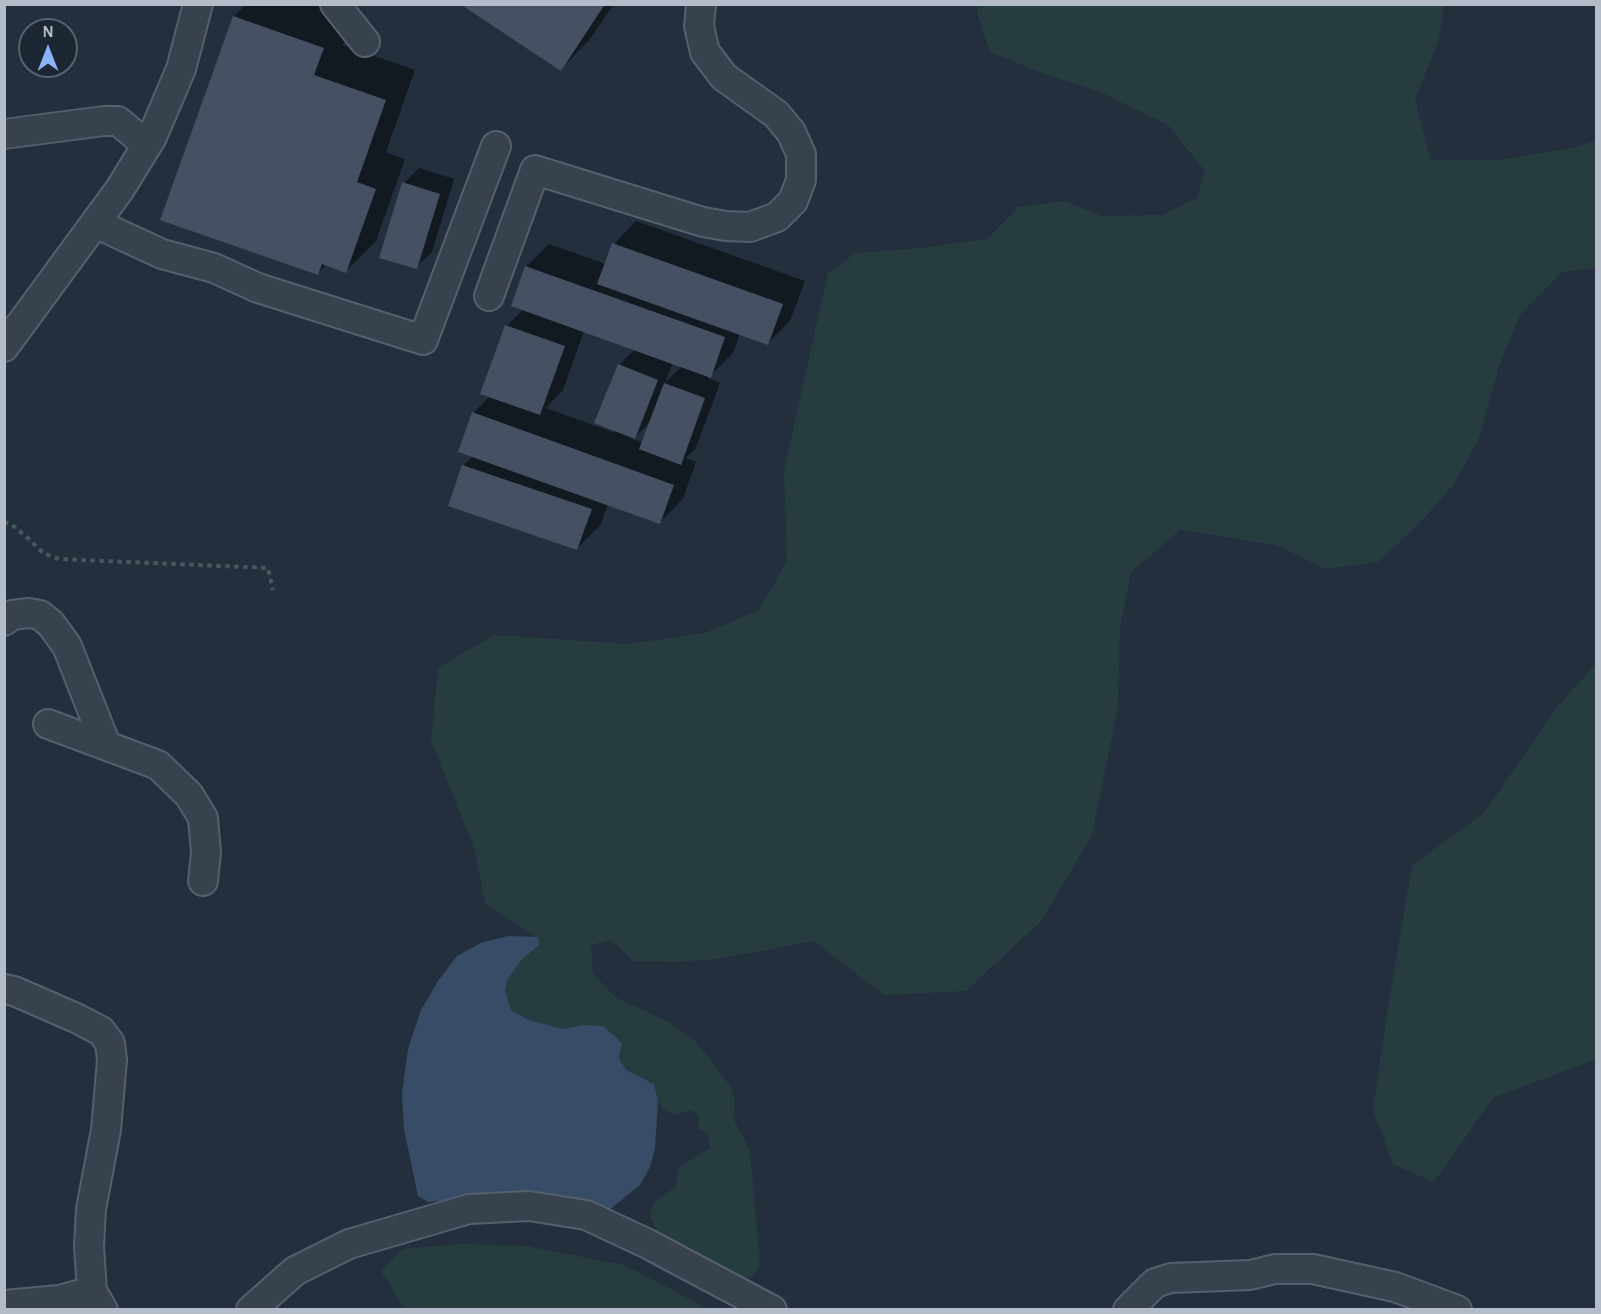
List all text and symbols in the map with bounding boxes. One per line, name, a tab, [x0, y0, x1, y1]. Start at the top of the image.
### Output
north arrow	[18, 18, 78, 78]
text: N	[42, 24, 54, 40]

